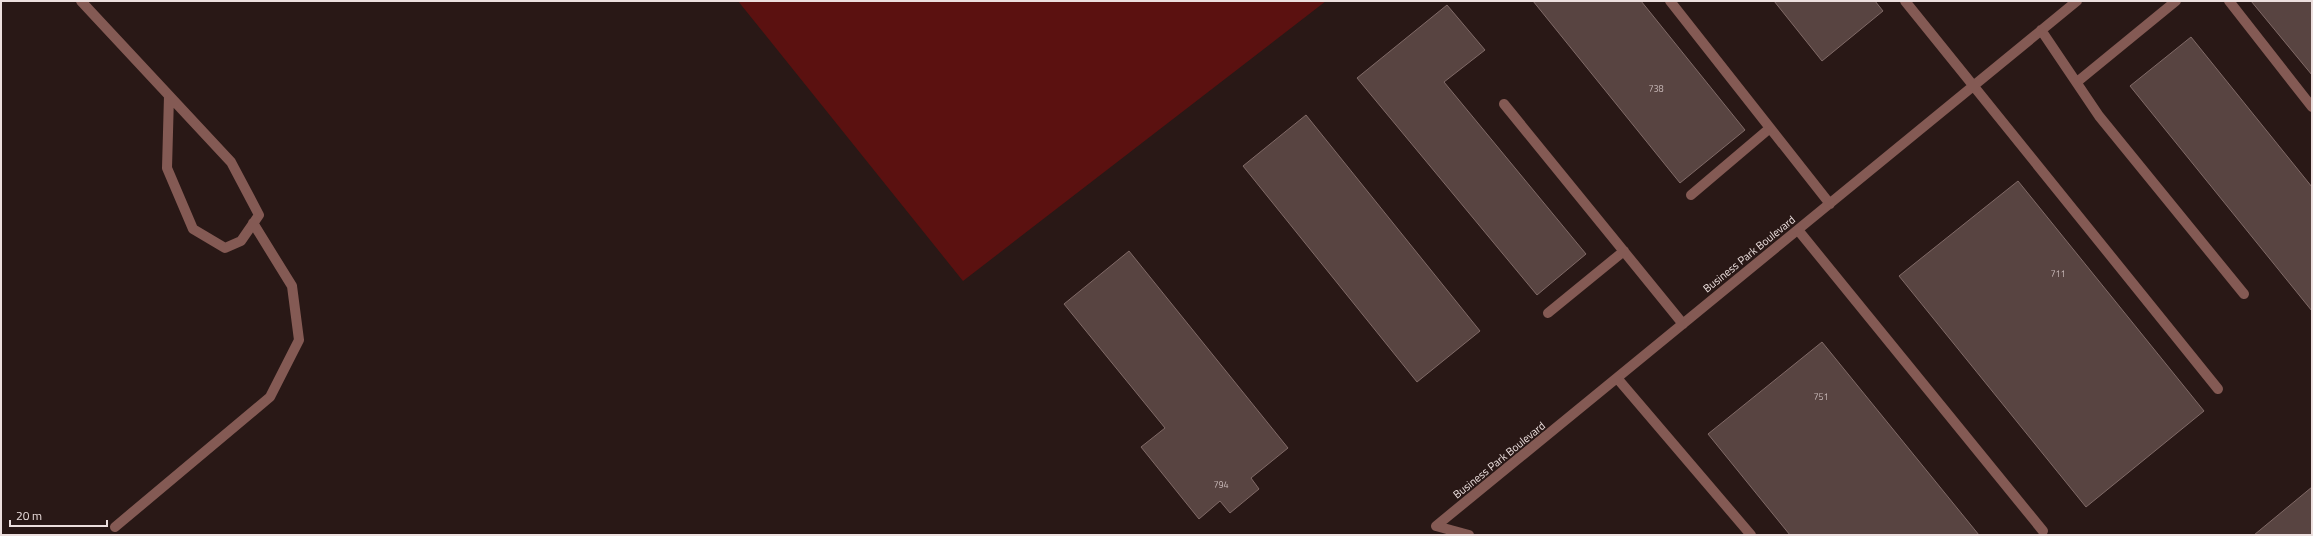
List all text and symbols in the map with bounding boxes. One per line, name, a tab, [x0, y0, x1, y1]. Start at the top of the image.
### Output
house number: 738	[1648, 82, 1664, 95]
street label: Business Park Boulevard	[1700, 212, 1799, 296]
house number: 711	[2050, 267, 2066, 280]
house number: 751	[1813, 390, 1829, 403]
street label: Business Park Boulevard	[1450, 418, 1549, 502]
house number: 794	[1213, 478, 1229, 491]
scale bar	[10, 502, 107, 528]
text: 20 m	[16, 506, 42, 525]

